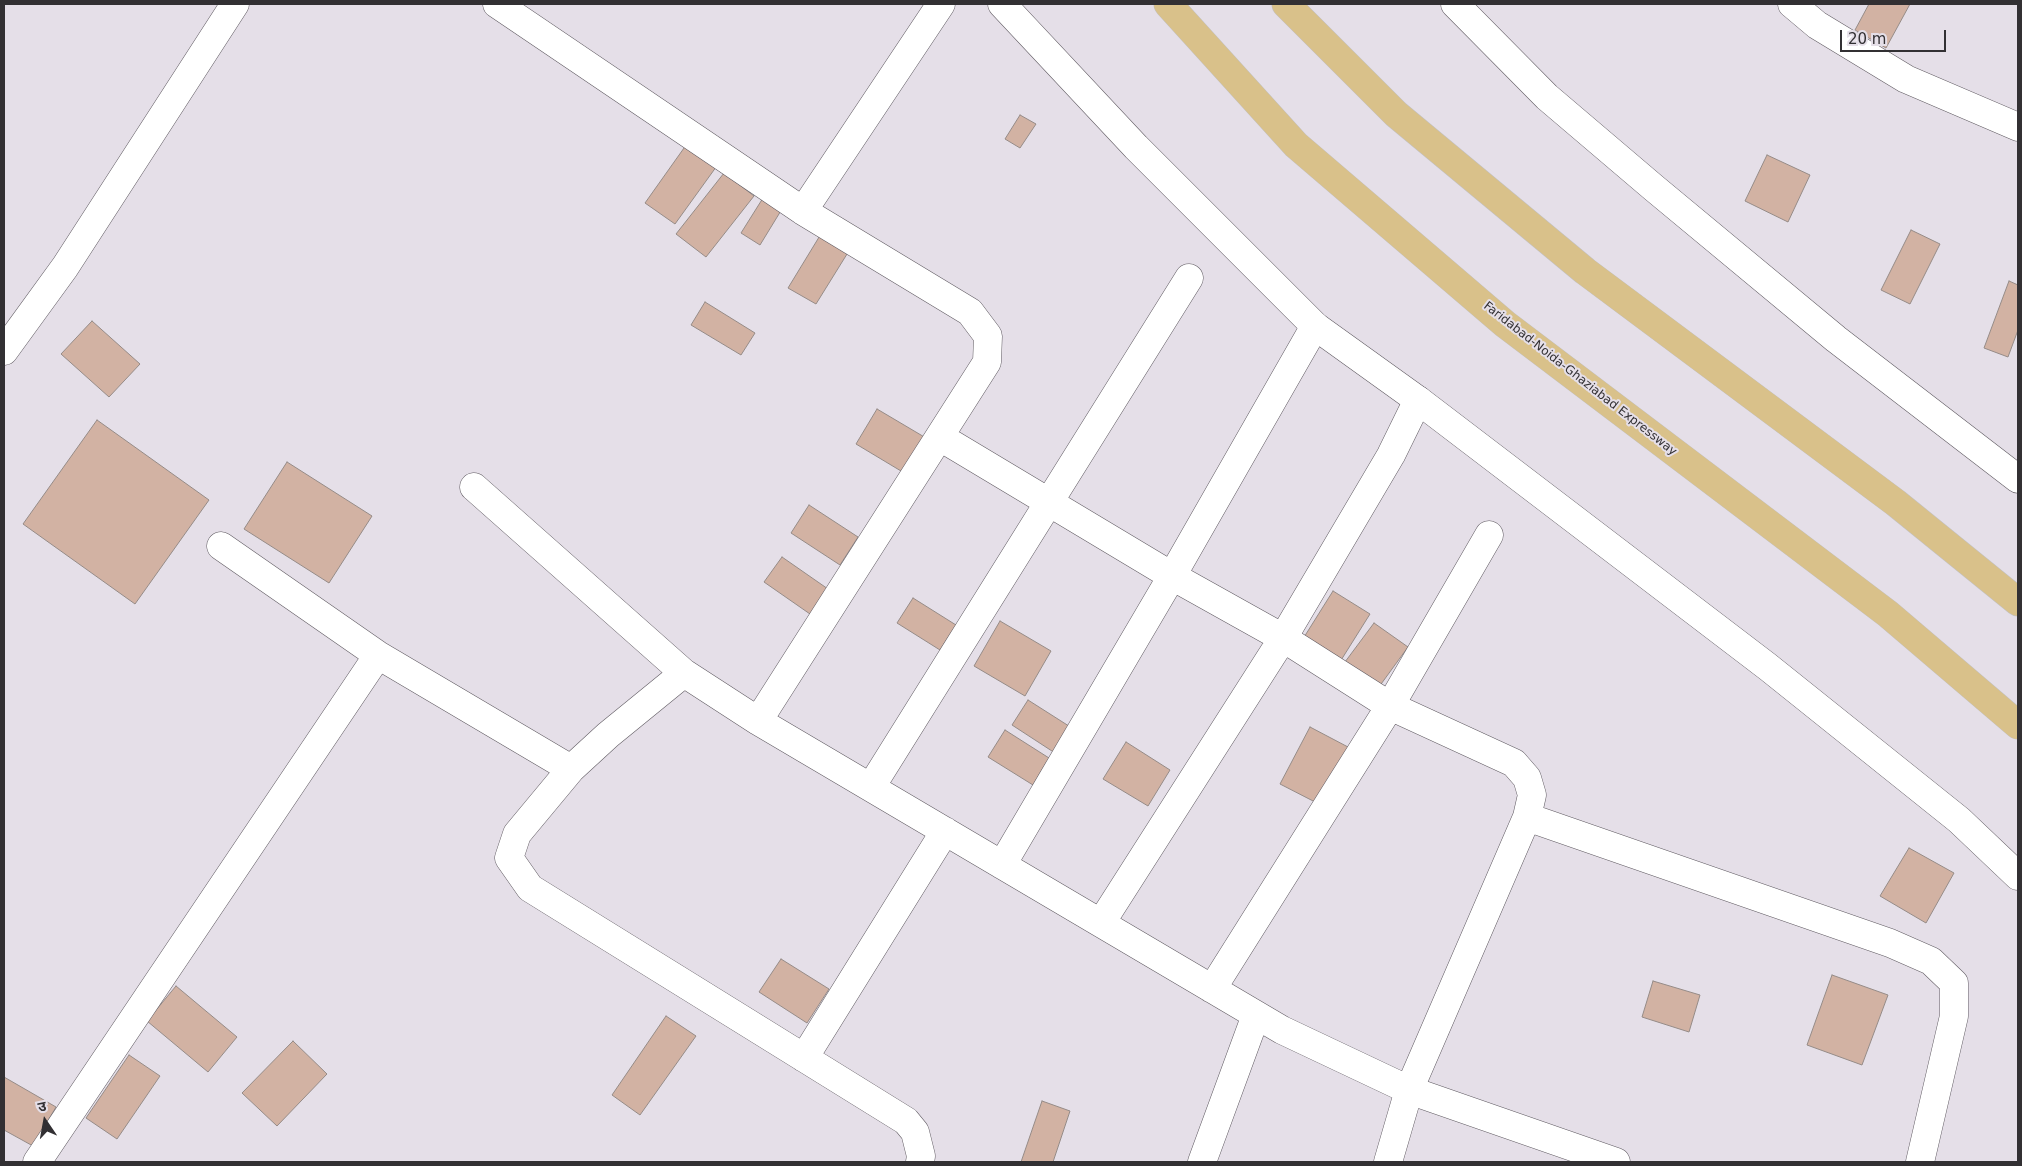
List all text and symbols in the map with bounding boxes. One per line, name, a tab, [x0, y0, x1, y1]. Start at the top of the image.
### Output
scale bar	[1842, 20, 1948, 52]
text: 20 m	[1848, 30, 1886, 48]
street label: Faridabad-Noida-Ghaziabad Expressway	[1480, 299, 1680, 459]
north arrow	[20, 1096, 70, 1146]
text: उ	[36, 1098, 48, 1115]

